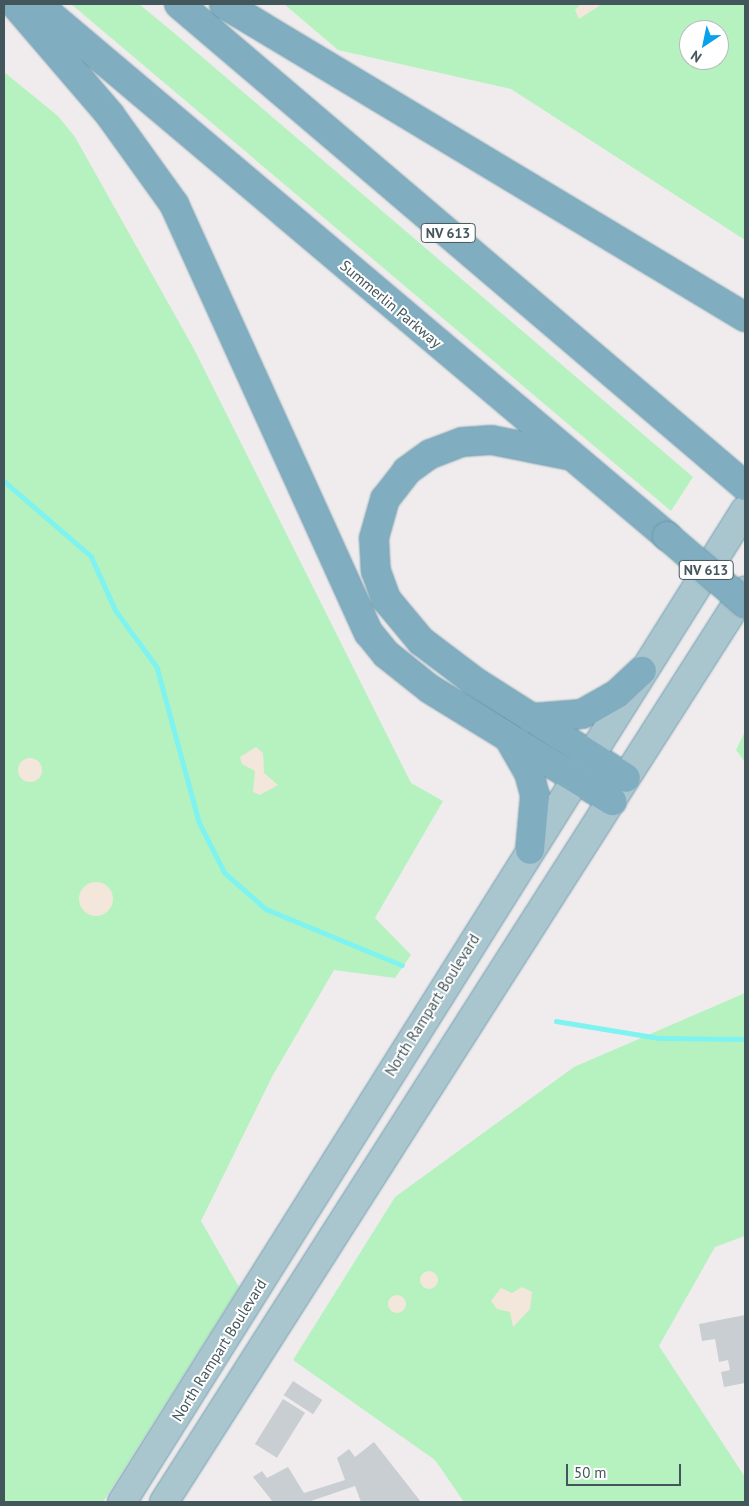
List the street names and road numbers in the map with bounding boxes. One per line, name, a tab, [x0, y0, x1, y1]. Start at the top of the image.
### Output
road number: NV 613	[420, 222, 476, 244]
street label: Summerlin Parkway	[337, 256, 445, 352]
road number: NV 613	[678, 558, 734, 582]
street label: North Rampart Boulevard	[381, 931, 483, 1079]
street label: North Rampart Boulevard	[168, 1276, 270, 1424]

